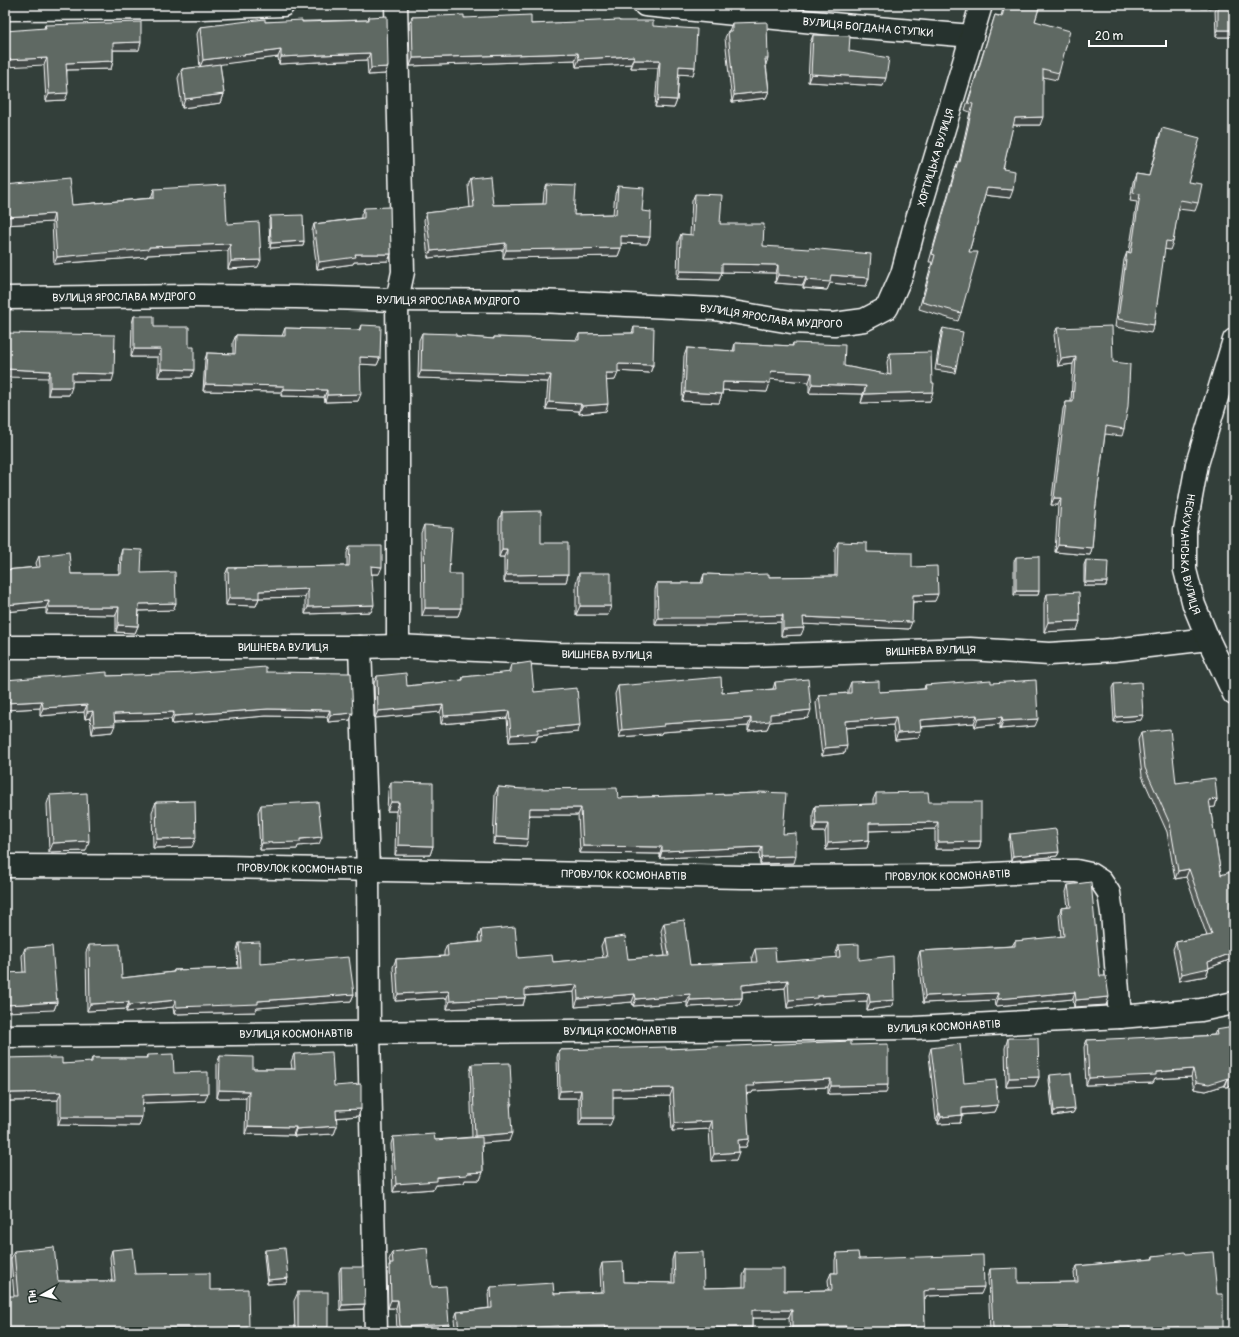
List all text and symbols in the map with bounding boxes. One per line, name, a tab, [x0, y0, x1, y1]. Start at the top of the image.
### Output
street label: ВУЛИЦЯ БОГДАНА СТУПКИ	[802, 14, 934, 39]
scale bar	[1089, 22, 1166, 48]
text: 20 m	[1095, 29, 1124, 44]
street label: ХОРТИЦЬКА ВУЛИЦЯ	[915, 107, 956, 208]
street label: ВУЛИЦЯ ЯРОСЛАВА МУДРОГО	[52, 289, 196, 304]
street label: ВУЛИЦЯ ЯРОСЛАВА МУДРОГО	[376, 293, 520, 307]
street label: ВУЛИЦЯ ЯРОСЛАВА МУДРОГО	[700, 302, 843, 331]
street label: НЕСКУЧАНСЬКА ВУЛИЦЯ	[1178, 493, 1204, 616]
street label: ВИШНЕВА ВУЛИЦЯ	[238, 641, 328, 654]
street label: ВИШНЕВА ВУЛИЦЯ	[885, 642, 976, 658]
street label: ВИШНЕВА ВУЛИЦЯ	[561, 648, 652, 662]
street label: ПРОВУЛОК КОСМОНАВТІВ	[237, 861, 363, 876]
street label: ПРОВУЛОК КОСМОНАВТІВ	[561, 867, 687, 882]
street label: ПРОВУЛОК КОСМОНАВТІВ	[885, 867, 1011, 883]
street label: ВУЛИЦЯ КОСМОНАВТІВ	[887, 1017, 1001, 1035]
street label: ВУЛИЦЯ КОСМОНАВТІВ	[563, 1024, 677, 1038]
street label: ВУЛИЦЯ КОСМОНАВТІВ	[239, 1026, 353, 1040]
north arrow	[22, 1275, 62, 1315]
text: Пн	[25, 1289, 40, 1303]

